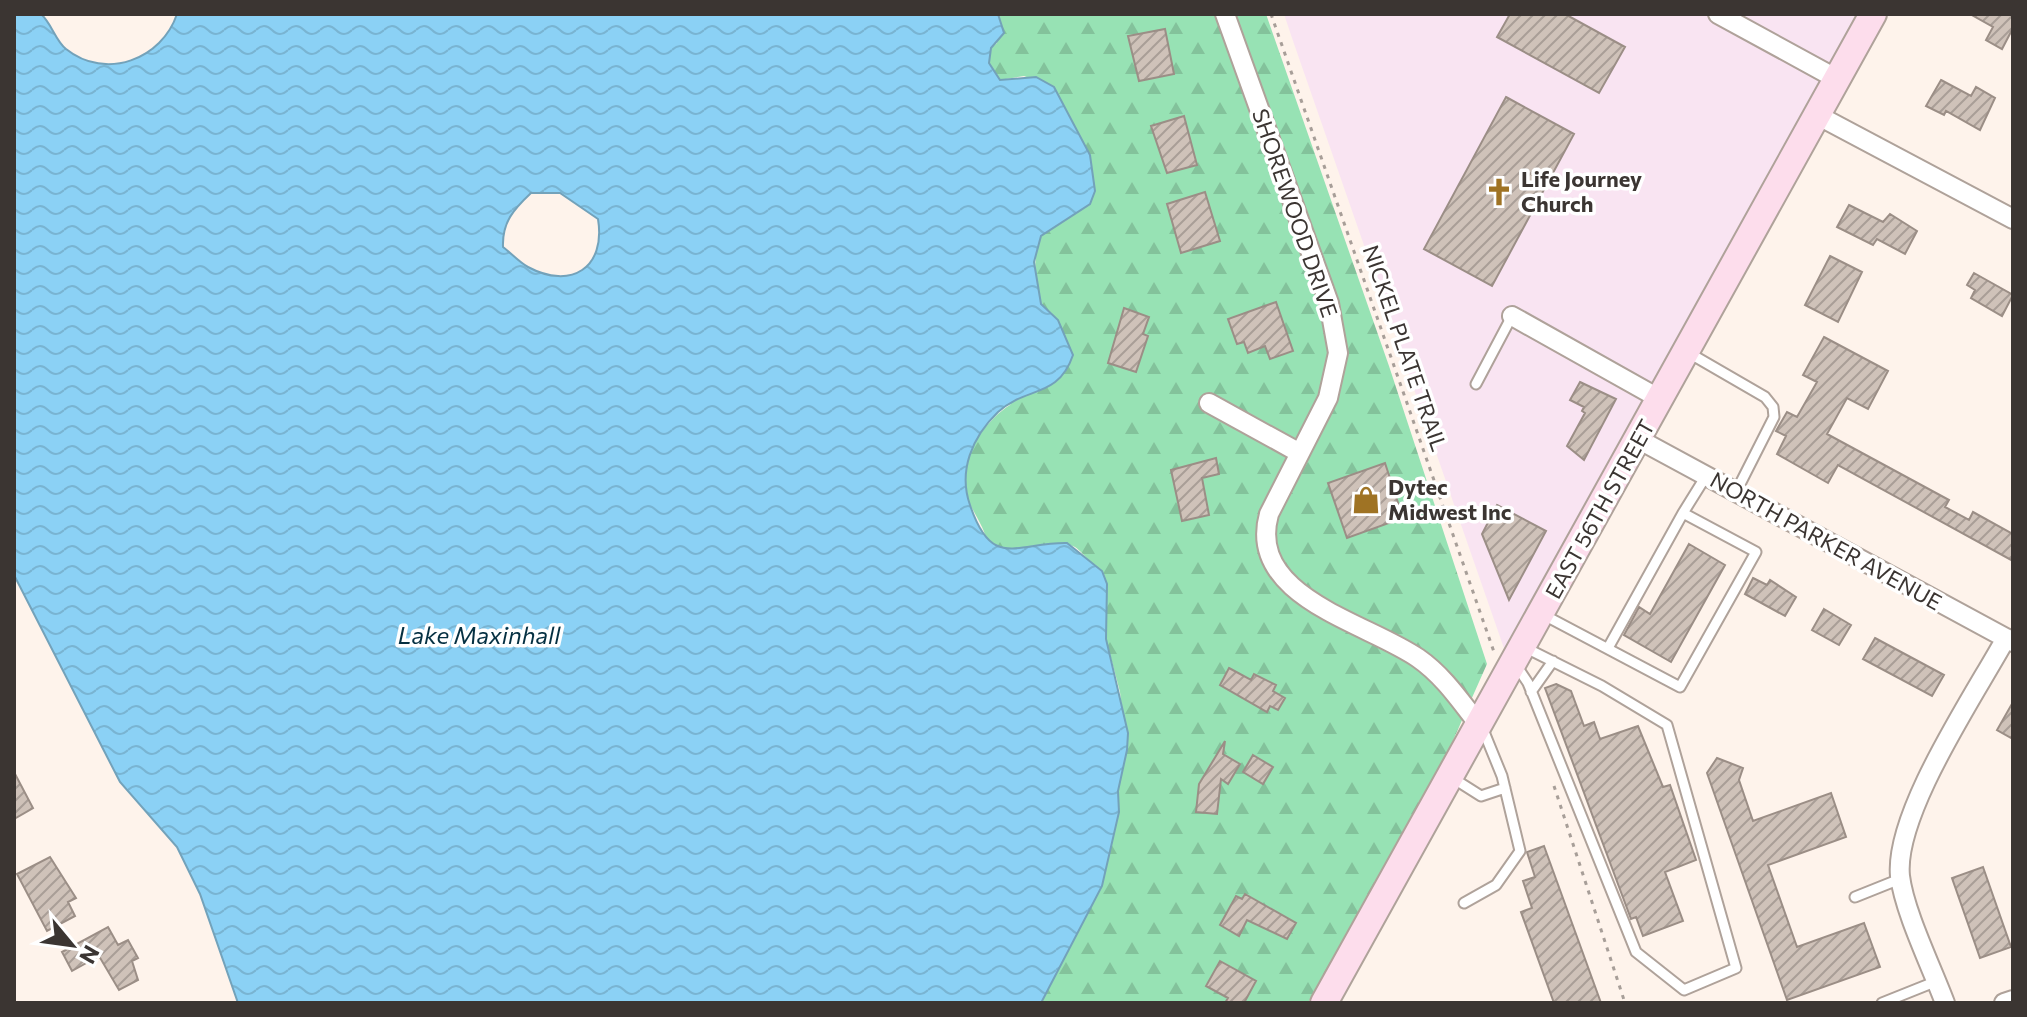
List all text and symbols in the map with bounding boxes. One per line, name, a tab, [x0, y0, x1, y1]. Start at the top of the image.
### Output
street label: SHOREWOOD DRIVE	[1247, 105, 1344, 321]
place label: Life Journey Church	[1521, 165, 1642, 217]
church icon: Life Journey Church	[1484, 177, 1514, 207]
street label: NICKEL PLATE TRAIL	[1358, 241, 1453, 454]
street label: EAST 56TH STREET	[1539, 414, 1660, 603]
street label: NORTH PARKER AVENUE	[1706, 466, 1947, 616]
place label: Dytec Midwest Inc	[1388, 473, 1512, 525]
shop icon: Dytec Midwest Inc	[1351, 485, 1381, 515]
water label: Lake Maxinhall	[398, 620, 561, 649]
north arrow	[32, 905, 112, 985]
text: N	[74, 941, 106, 969]

